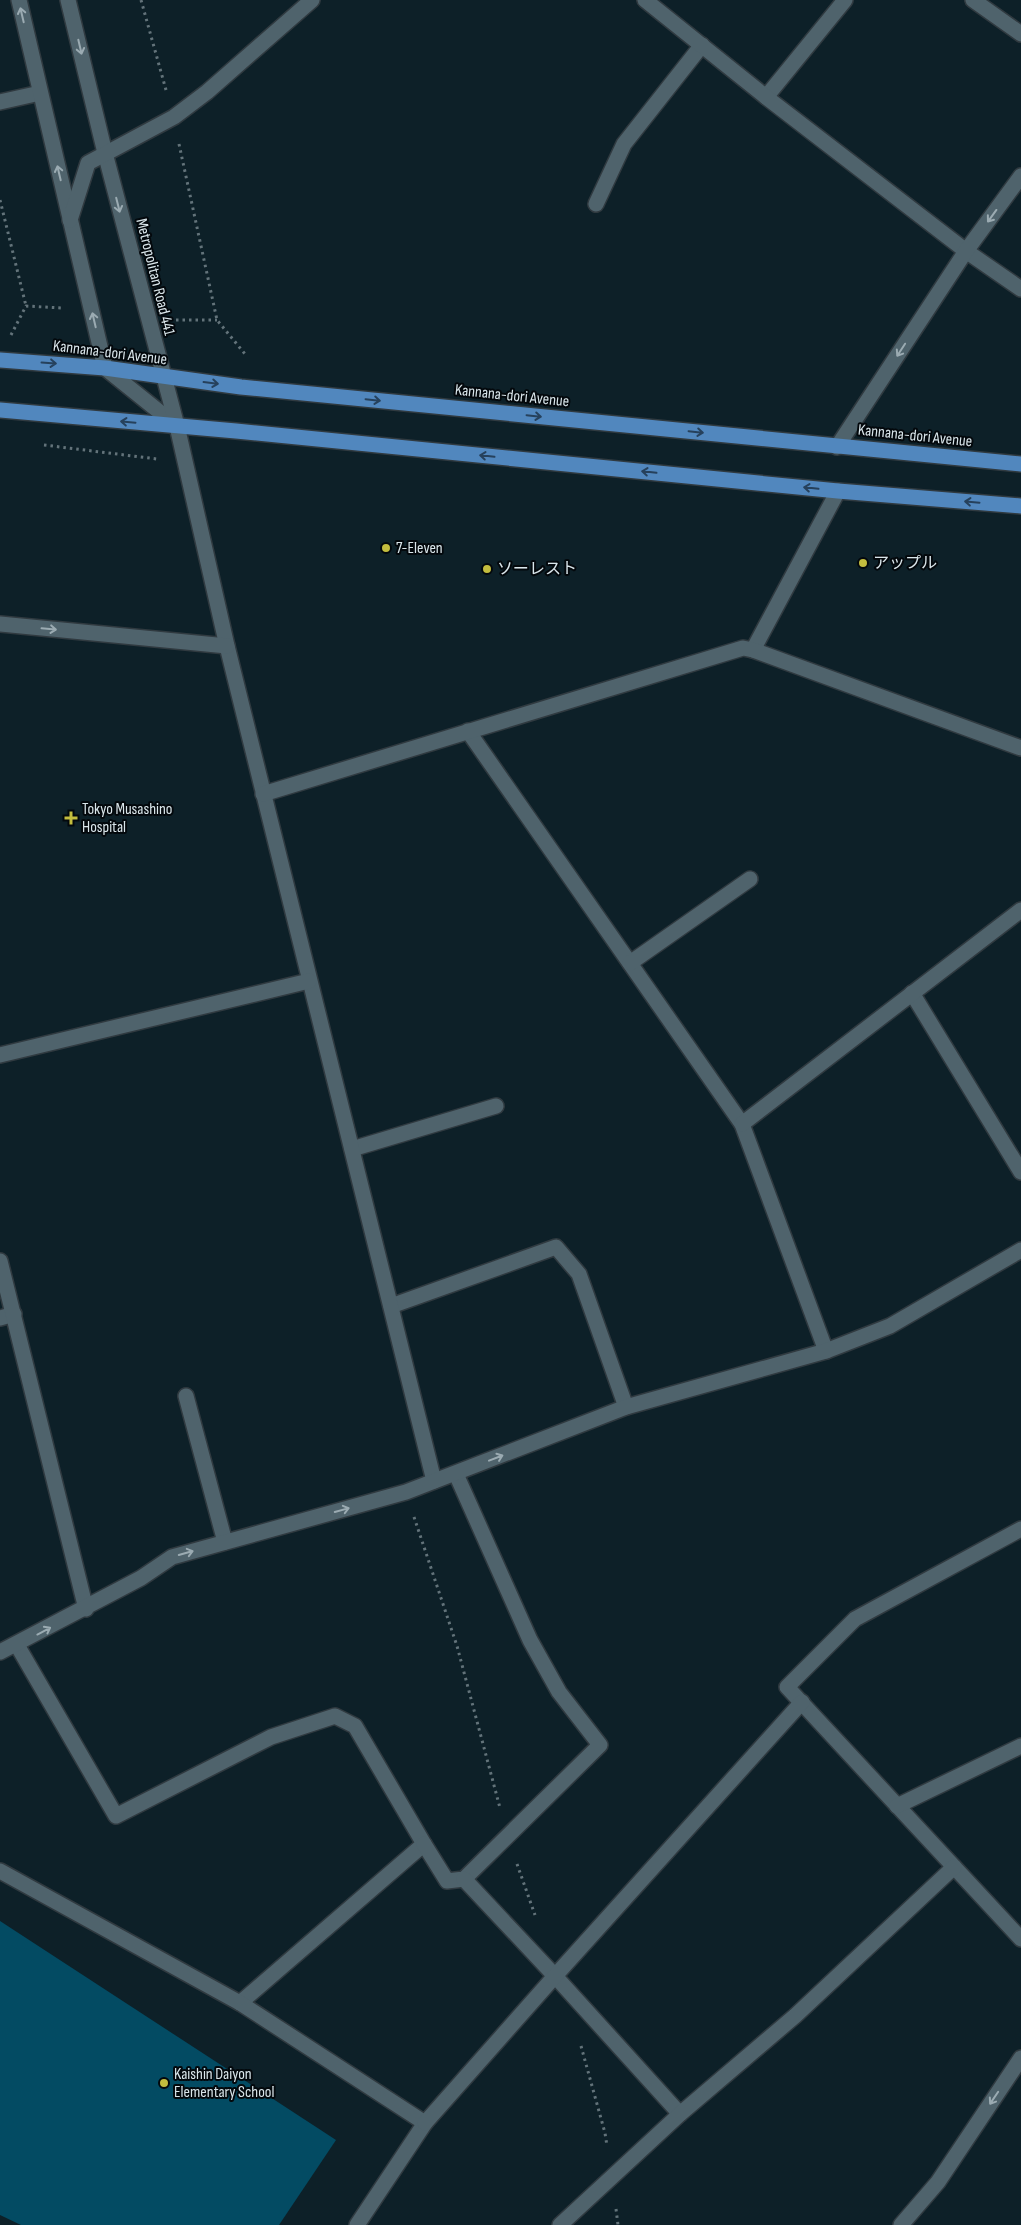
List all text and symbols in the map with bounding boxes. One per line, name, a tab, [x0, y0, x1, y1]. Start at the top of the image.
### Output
one-way arrow	[17, 7, 26, 23]
one-way arrow	[76, 39, 85, 55]
one-way arrow	[54, 165, 63, 181]
one-way arrow	[114, 197, 124, 213]
one-way arrow	[987, 209, 997, 223]
street label: Metropolitan Road 441	[131, 217, 179, 338]
one-way arrow	[89, 313, 98, 329]
street label: Kannana-dori Avenue	[52, 337, 168, 369]
one-way arrow	[896, 343, 906, 357]
one-way arrow	[40, 359, 56, 368]
one-way arrow	[203, 378, 219, 388]
street label: Kannana-dori Avenue	[454, 381, 570, 411]
one-way arrow	[364, 395, 380, 405]
one-way arrow	[526, 411, 542, 421]
one-way arrow	[121, 417, 137, 427]
street label: Kannana-dori Avenue	[857, 421, 973, 451]
one-way arrow	[688, 428, 704, 437]
one-way arrow	[479, 451, 495, 461]
one-way arrow	[641, 467, 657, 477]
one-way arrow	[803, 484, 819, 493]
one-way arrow	[965, 497, 981, 506]
place label: 7-Eleven	[396, 539, 443, 558]
marker: 7-Eleven	[380, 542, 392, 554]
place label: アップル	[873, 554, 937, 573]
marker: アップル	[857, 557, 869, 569]
place label: ソーレスト	[497, 560, 577, 579]
marker: ソーレスト	[481, 563, 493, 575]
one-way arrow	[40, 624, 56, 634]
place label: Tokyo Musashino Hospital	[82, 800, 173, 837]
marker: Tokyo Musashino Hospital	[64, 811, 78, 825]
one-way arrow	[488, 1453, 503, 1463]
one-way arrow	[334, 1504, 350, 1514]
one-way arrow	[177, 1548, 193, 1557]
one-way arrow	[36, 1626, 51, 1636]
place label: Kaishin Daiyon Elementary School	[174, 2065, 274, 2102]
marker: Kaishin Daiyon Elementary School	[158, 2077, 170, 2089]
one-way arrow	[989, 2091, 999, 2105]

